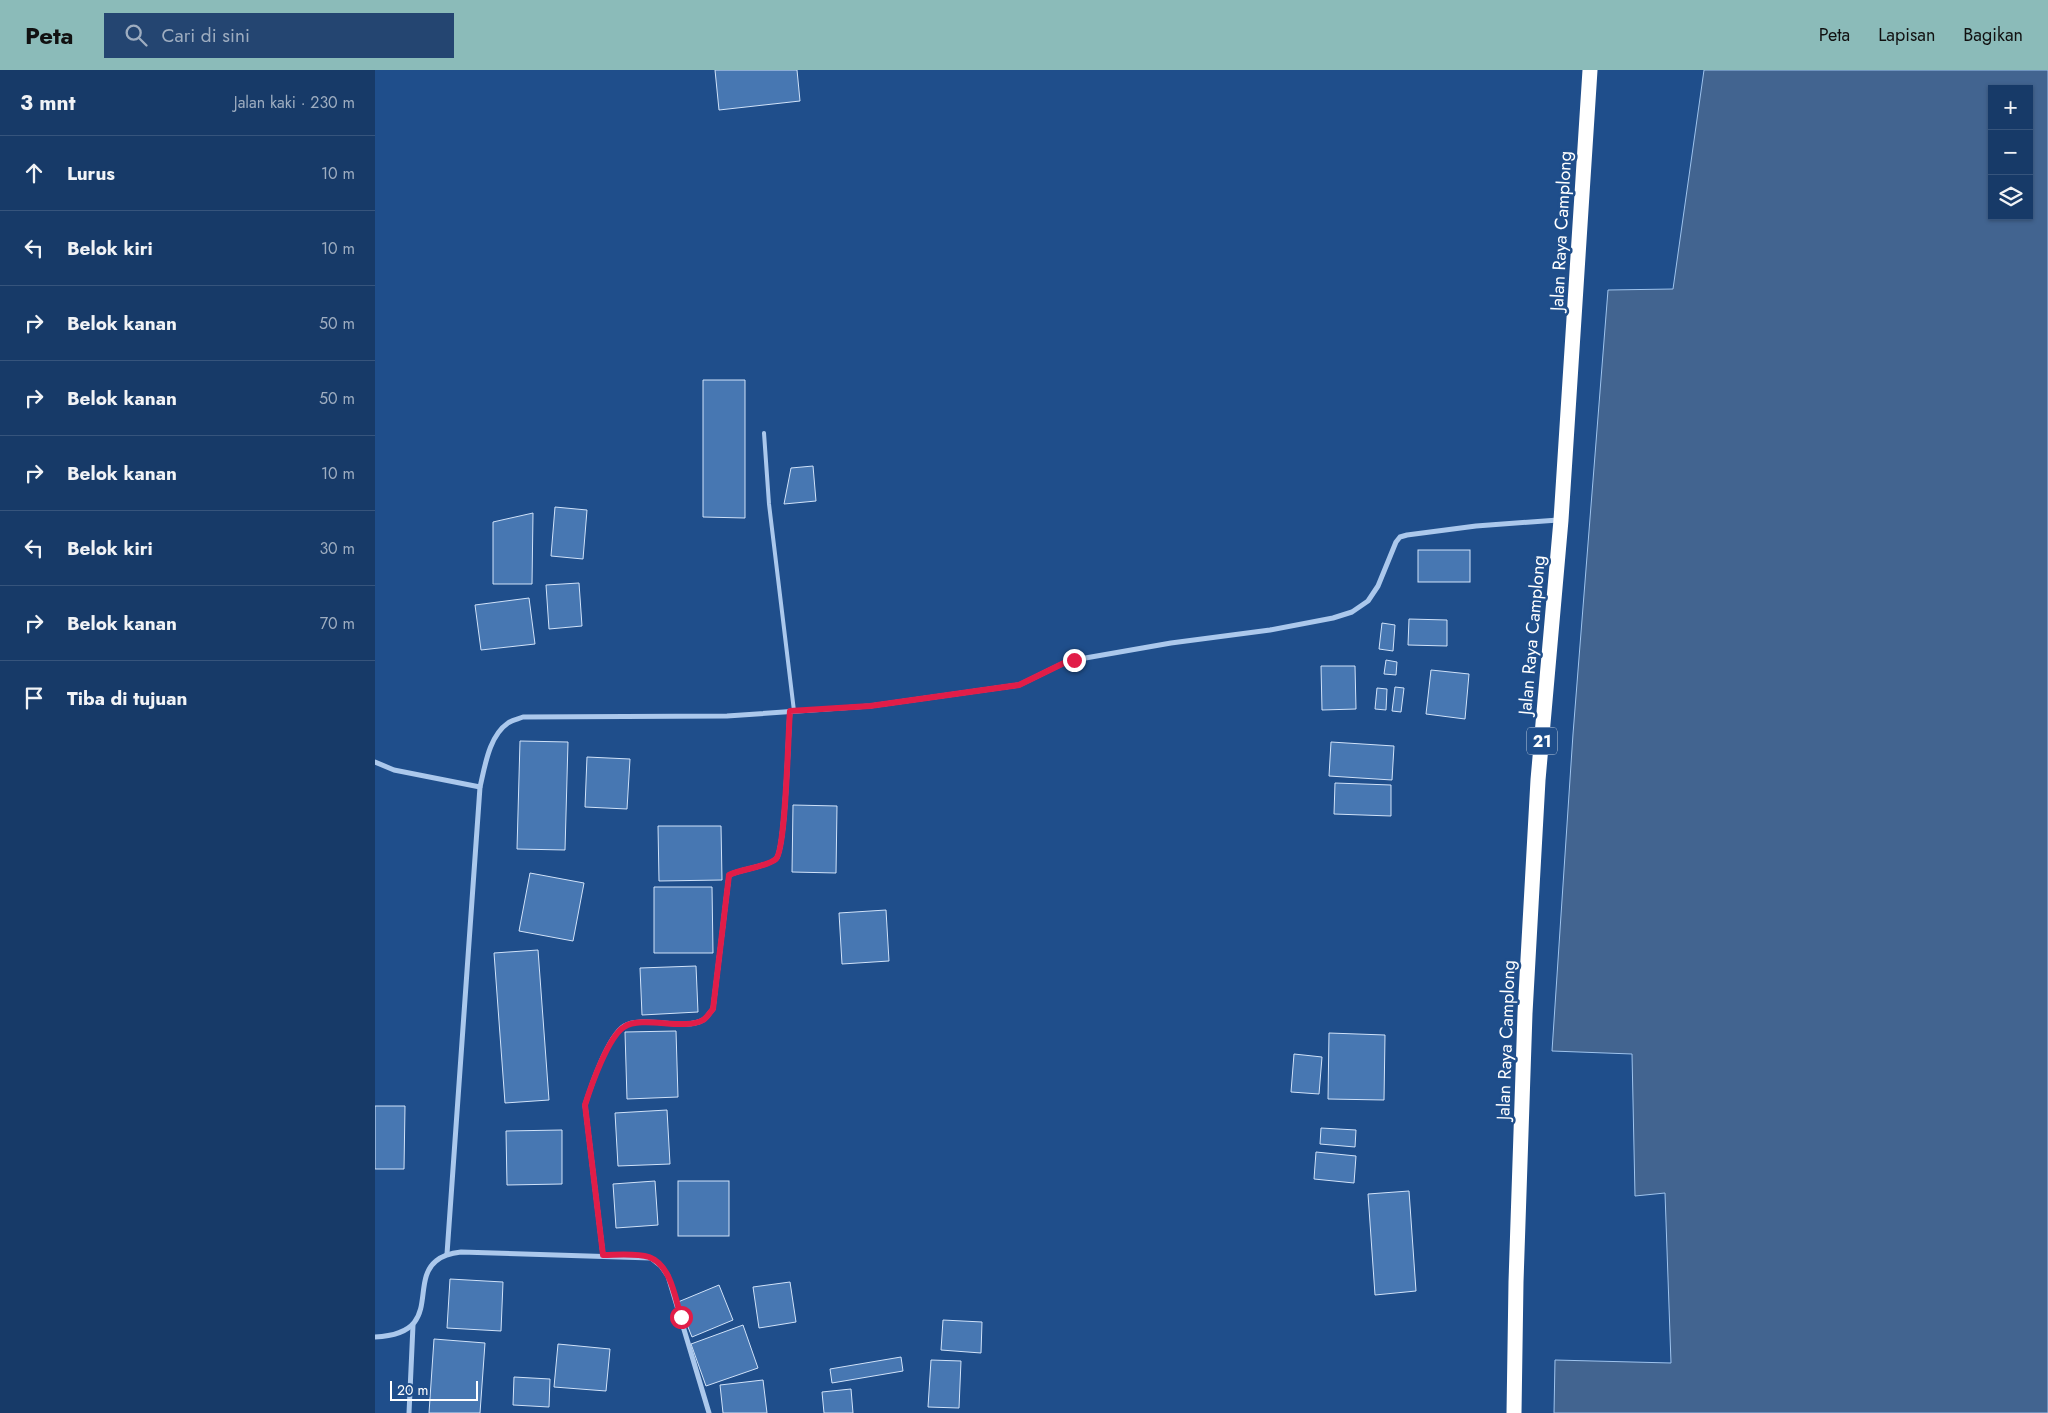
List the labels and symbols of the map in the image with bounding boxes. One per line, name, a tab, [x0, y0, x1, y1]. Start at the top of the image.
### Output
street label: Jalan Raya Camplong	[1544, 150, 1578, 314]
street label: Jalan Raya Camplong	[1512, 554, 1552, 718]
route end	[1063, 649, 1086, 672]
road number: 21	[1527, 728, 1557, 754]
street label: Jalan Raya Camplong	[1490, 959, 1522, 1123]
route start	[670, 1306, 693, 1329]
scale bar	[390, 1378, 477, 1401]

